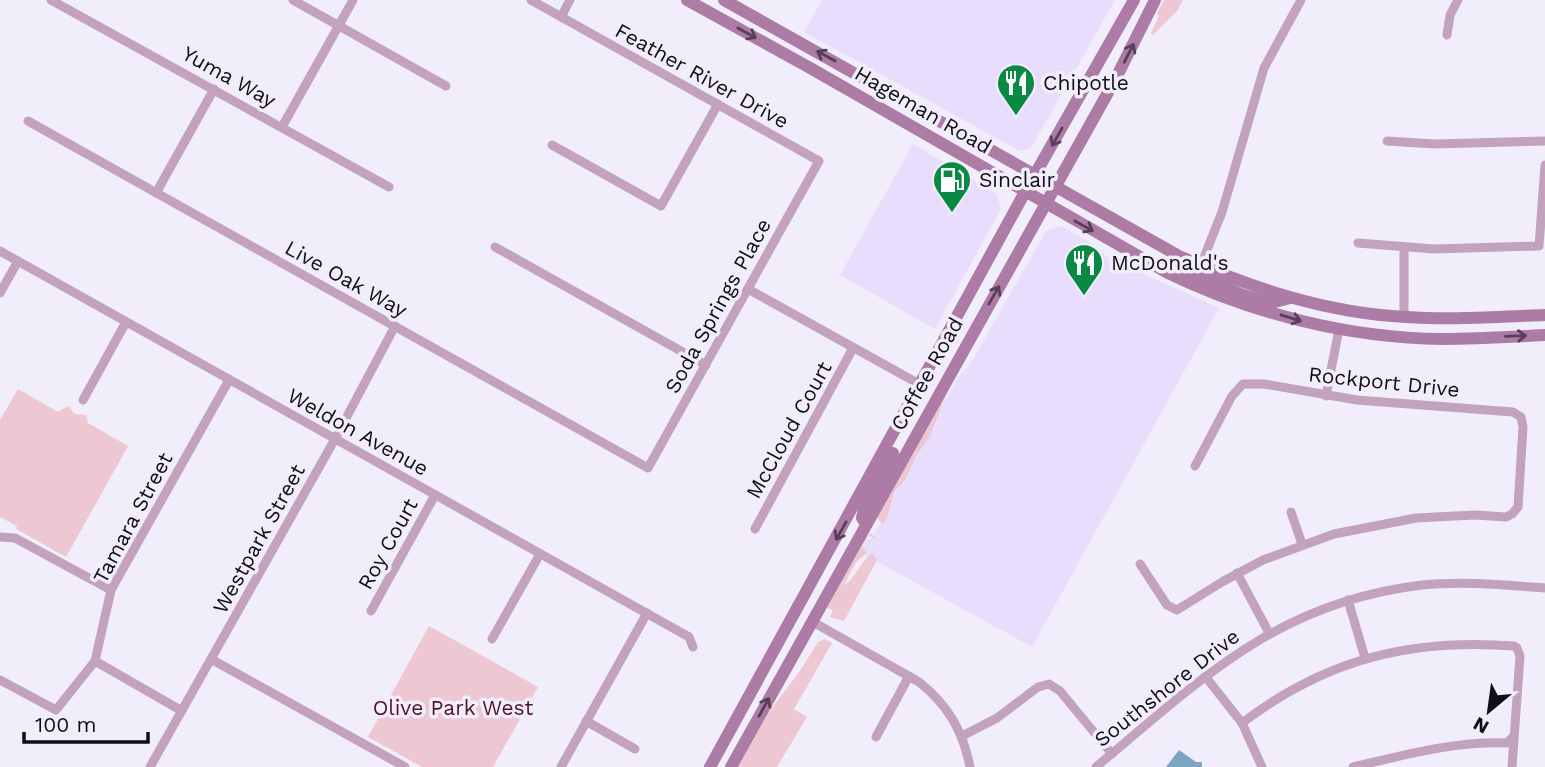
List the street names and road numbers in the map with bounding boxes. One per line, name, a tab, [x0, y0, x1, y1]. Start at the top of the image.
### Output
street label: Feather River Drive	[611, 18, 793, 134]
street label: Yuma Way	[178, 41, 281, 113]
street label: Hageman Road	[850, 60, 996, 159]
street label: Soda Springs Place	[659, 214, 776, 397]
street label: Live Oak Way	[281, 235, 412, 322]
street label: Coffee Road	[885, 313, 968, 435]
street label: McCloud Court	[741, 357, 837, 503]
street label: Rockport Drive	[1307, 361, 1461, 402]
street label: Weldon Avenue	[283, 382, 433, 481]
street label: Tamara Street	[88, 448, 178, 587]
street label: Westpark Street	[207, 460, 310, 618]
street label: Roy Court	[352, 494, 423, 594]
street label: Southshore Drive	[1089, 623, 1244, 752]

